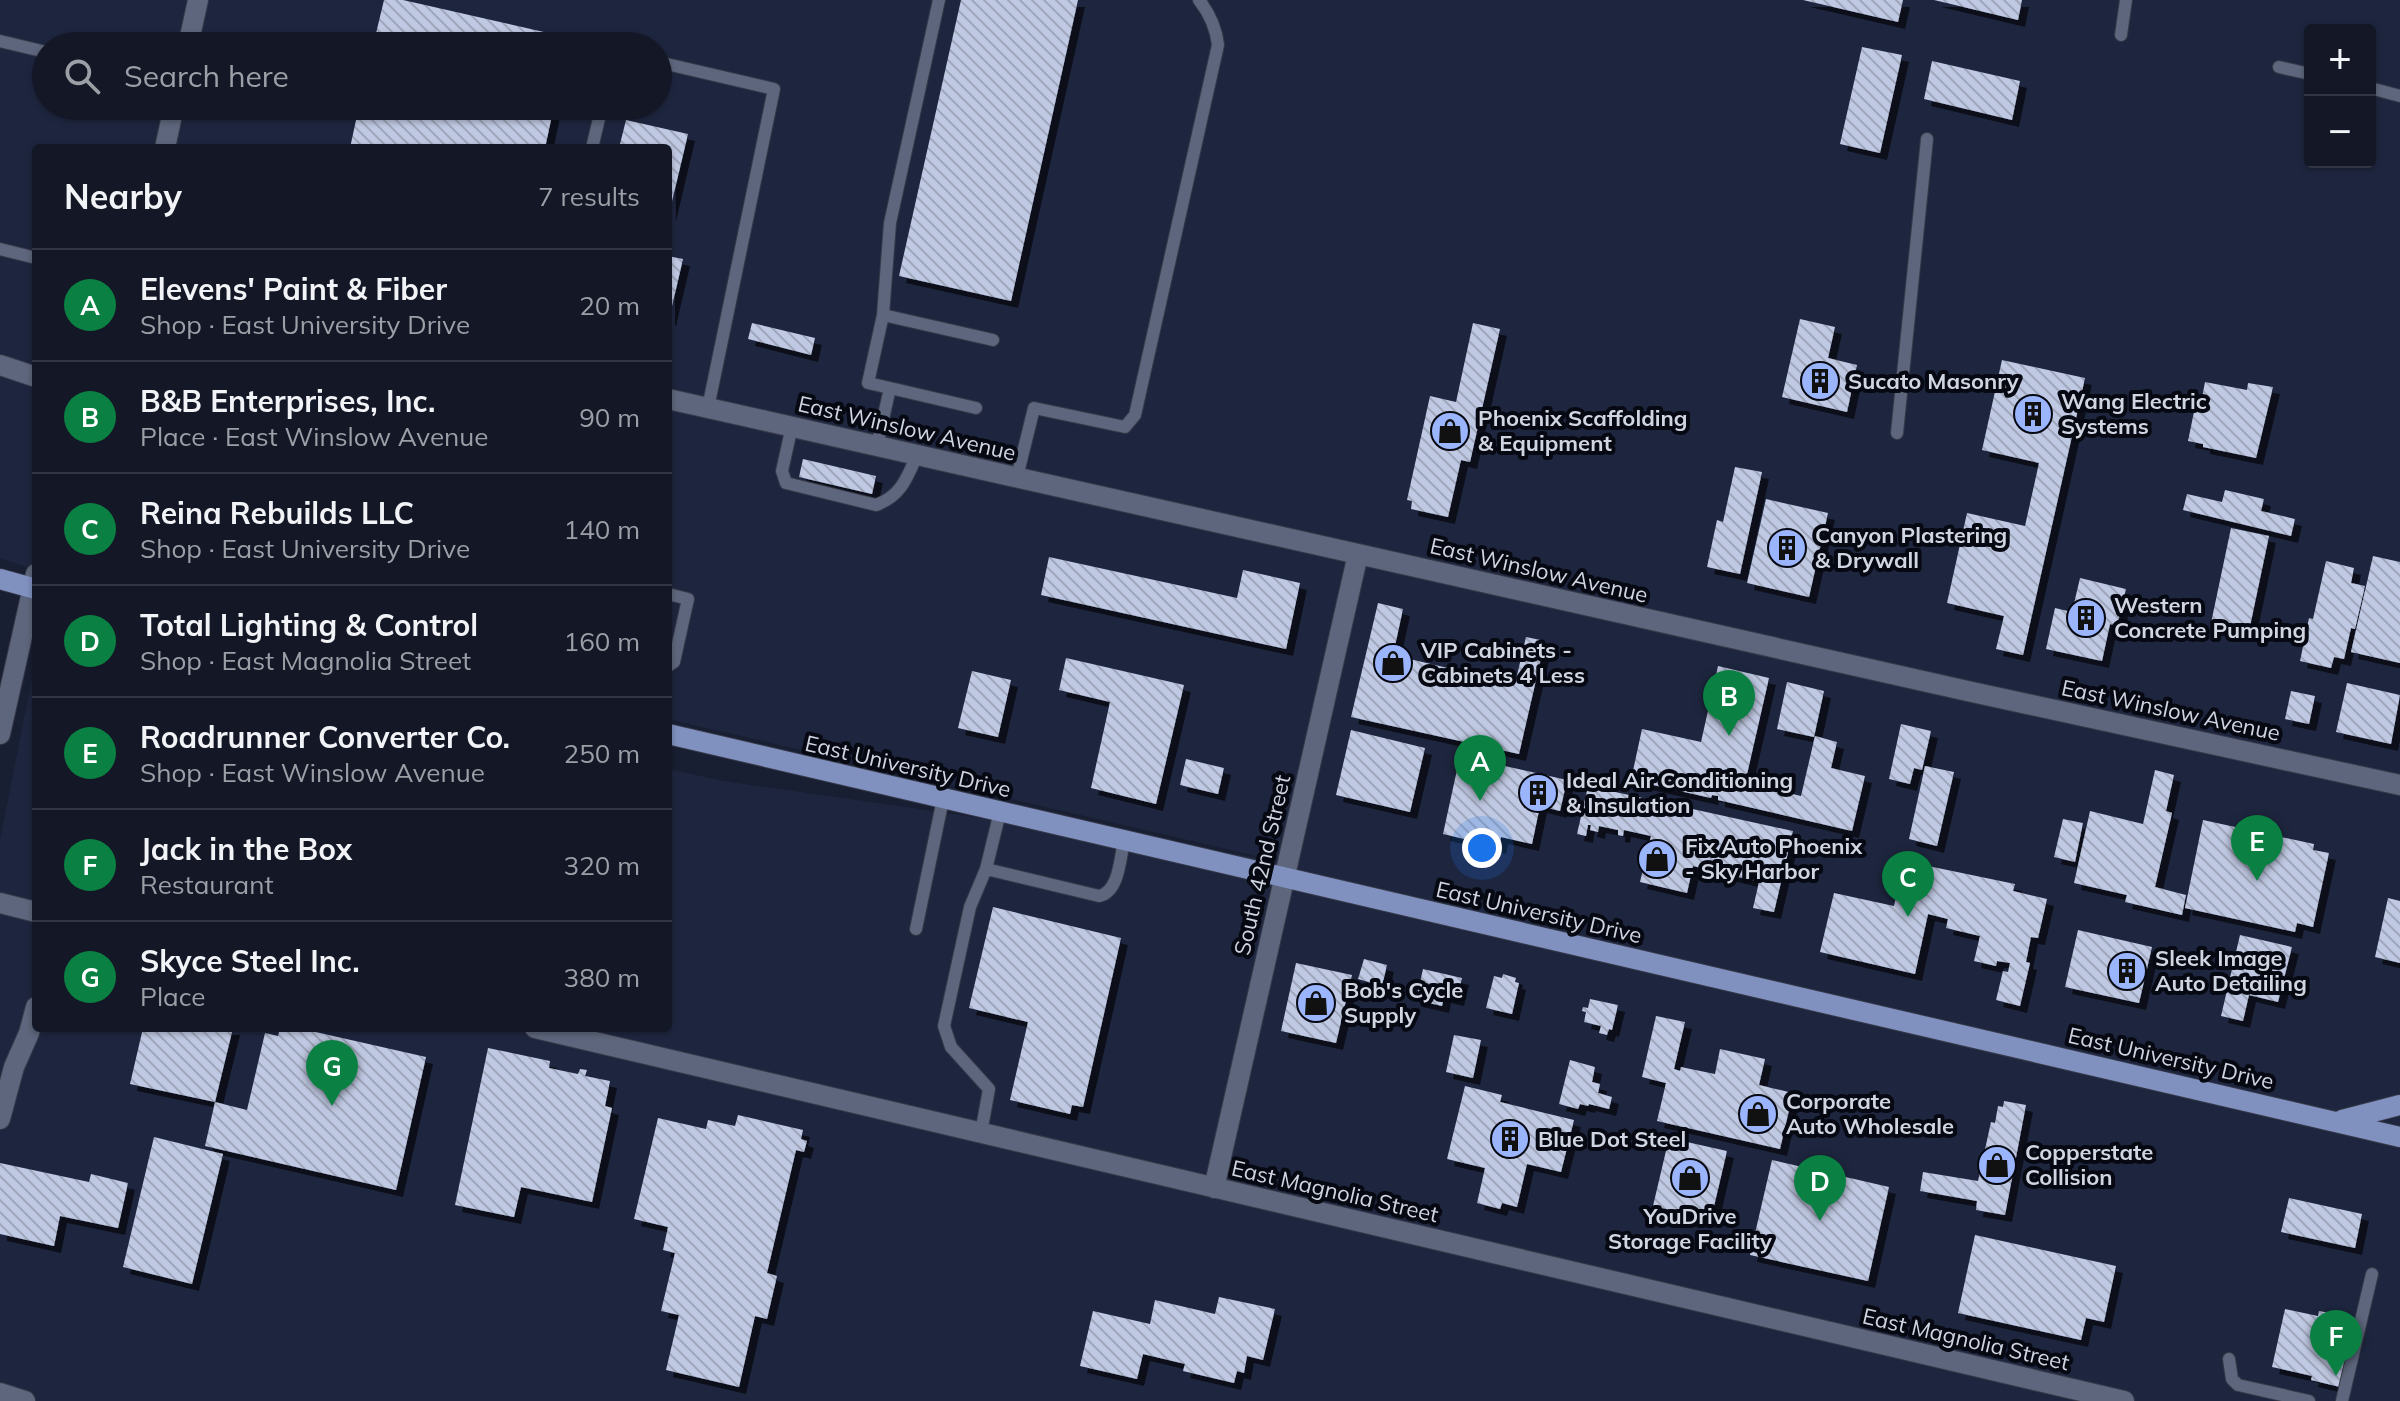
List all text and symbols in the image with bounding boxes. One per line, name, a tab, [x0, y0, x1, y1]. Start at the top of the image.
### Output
map controls	[2304, 24, 2376, 168]
button: +	[2304, 24, 2376, 96]
search box	[32, 32, 672, 120]
icon: search	[60, 54, 104, 98]
text: Search here	[124, 57, 289, 95]
button: −	[2304, 96, 2376, 168]
text: Nearby	[64, 175, 182, 218]
text: 7 results	[538, 180, 640, 213]
text: Elevens' Paint & Fiber	[140, 270, 447, 308]
text: A	[80, 289, 100, 322]
text: 20 m	[579, 289, 640, 322]
text: Shop · East University Drive	[140, 308, 470, 341]
building icon: Sucato Masonry	[1799, 360, 1841, 402]
place label: Sucato Masonry	[1848, 367, 2019, 395]
text: B&B Enterprises, Inc.	[140, 382, 435, 420]
place label: Wang Electric Systems	[2061, 387, 2207, 440]
street label: East Winslow Avenue	[795, 389, 1019, 467]
building icon: Wang Electric Systems	[2012, 393, 2054, 435]
text: B	[81, 401, 99, 434]
text: 90 m	[579, 401, 640, 434]
place label: Phoenix Scaffolding & Equipment	[1478, 404, 1687, 457]
shop icon: Phoenix Scaffolding & Equipment	[1429, 410, 1471, 452]
text: Place · East Winslow Avenue	[140, 420, 488, 453]
text: Reina Rebuilds LLC	[140, 494, 414, 532]
text: C	[81, 513, 99, 546]
text: 140 m	[564, 513, 640, 546]
place label: Canyon Plastering & Drywall	[1815, 521, 2007, 574]
building icon: Canyon Plastering & Drywall	[1766, 527, 1808, 569]
street label: East Winslow Avenue	[1427, 531, 1651, 609]
text: Shop · East University Drive	[140, 532, 470, 565]
place label: Western Concrete Pumping	[2114, 591, 2306, 644]
building icon: Western Concrete Pumping	[2065, 597, 2107, 639]
text: Total Lighting & Control	[140, 606, 478, 644]
text: D	[80, 625, 100, 658]
text: 160 m	[564, 625, 640, 658]
place label: VIP Cabinets - Cabinets 4 Less	[1420, 636, 1585, 689]
shop icon: VIP Cabinets - Cabinets 4 Less	[1372, 642, 1414, 684]
text: Shop · East Magnolia Street	[140, 644, 471, 677]
pin: B	[1703, 670, 1755, 736]
street label: East Winslow Avenue	[2059, 673, 2283, 747]
text: Roadrunner Converter Co.	[140, 718, 510, 756]
street label: East University Drive	[802, 729, 1014, 803]
pin: A	[1454, 735, 1506, 801]
text: E	[82, 737, 98, 770]
text: 250 m	[564, 737, 640, 770]
text: Shop · East Winslow Avenue	[140, 756, 485, 789]
place label: Ideal Air Conditioning & Insulation	[1566, 766, 1793, 819]
street label: South 42nd Street	[1228, 772, 1296, 958]
building icon: Ideal Air Conditioning & Insulation	[1517, 772, 1559, 814]
pin: E	[2231, 815, 2283, 881]
your location	[1462, 828, 1502, 868]
text: Jack in the Box	[140, 830, 352, 868]
place label: Fix Auto Phoenix - Sky Harbor	[1685, 832, 1863, 885]
shop icon: Fix Auto Phoenix - Sky Harbor	[1636, 838, 1678, 880]
text: F	[83, 849, 97, 882]
text: 320 m	[564, 849, 640, 882]
pin: C	[1882, 851, 1934, 917]
text: Restaurant	[140, 868, 274, 901]
street label: East University Drive	[1433, 875, 1645, 949]
text: Skyce Steel Inc.	[140, 942, 360, 980]
place label: Sleek Image Auto Detailing	[2155, 944, 2307, 997]
building icon: Sleek Image Auto Detailing	[2106, 950, 2148, 992]
text: G	[80, 961, 100, 994]
text: 380 m	[564, 961, 640, 994]
place label: Bob's Cycle Supply	[1344, 976, 1463, 1029]
text: Place	[140, 980, 205, 1013]
shop icon: Bob's Cycle Supply	[1295, 982, 1337, 1024]
street label: East University Drive	[2065, 1021, 2277, 1095]
pin: G	[306, 1040, 358, 1106]
place label: Corporate Auto Wholesale	[1786, 1087, 1954, 1140]
shop icon: Corporate Auto Wholesale	[1737, 1093, 1779, 1135]
building icon: Blue Dot Steel	[1489, 1118, 1531, 1160]
place label: Blue Dot Steel	[1538, 1125, 1686, 1153]
place label: Copperstate Collision	[2025, 1138, 2153, 1191]
shop icon: Copperstate Collision	[1976, 1144, 2018, 1186]
street label: East Magnolia Street	[1229, 1154, 1441, 1228]
pin: D	[1794, 1155, 1846, 1221]
shop icon: YouDrive Storage Facility	[1669, 1157, 1711, 1199]
place label: YouDrive Storage Facility	[1608, 1202, 1772, 1255]
street label: East Magnolia Street	[1860, 1302, 2072, 1376]
pin: F	[2310, 1310, 2362, 1376]

